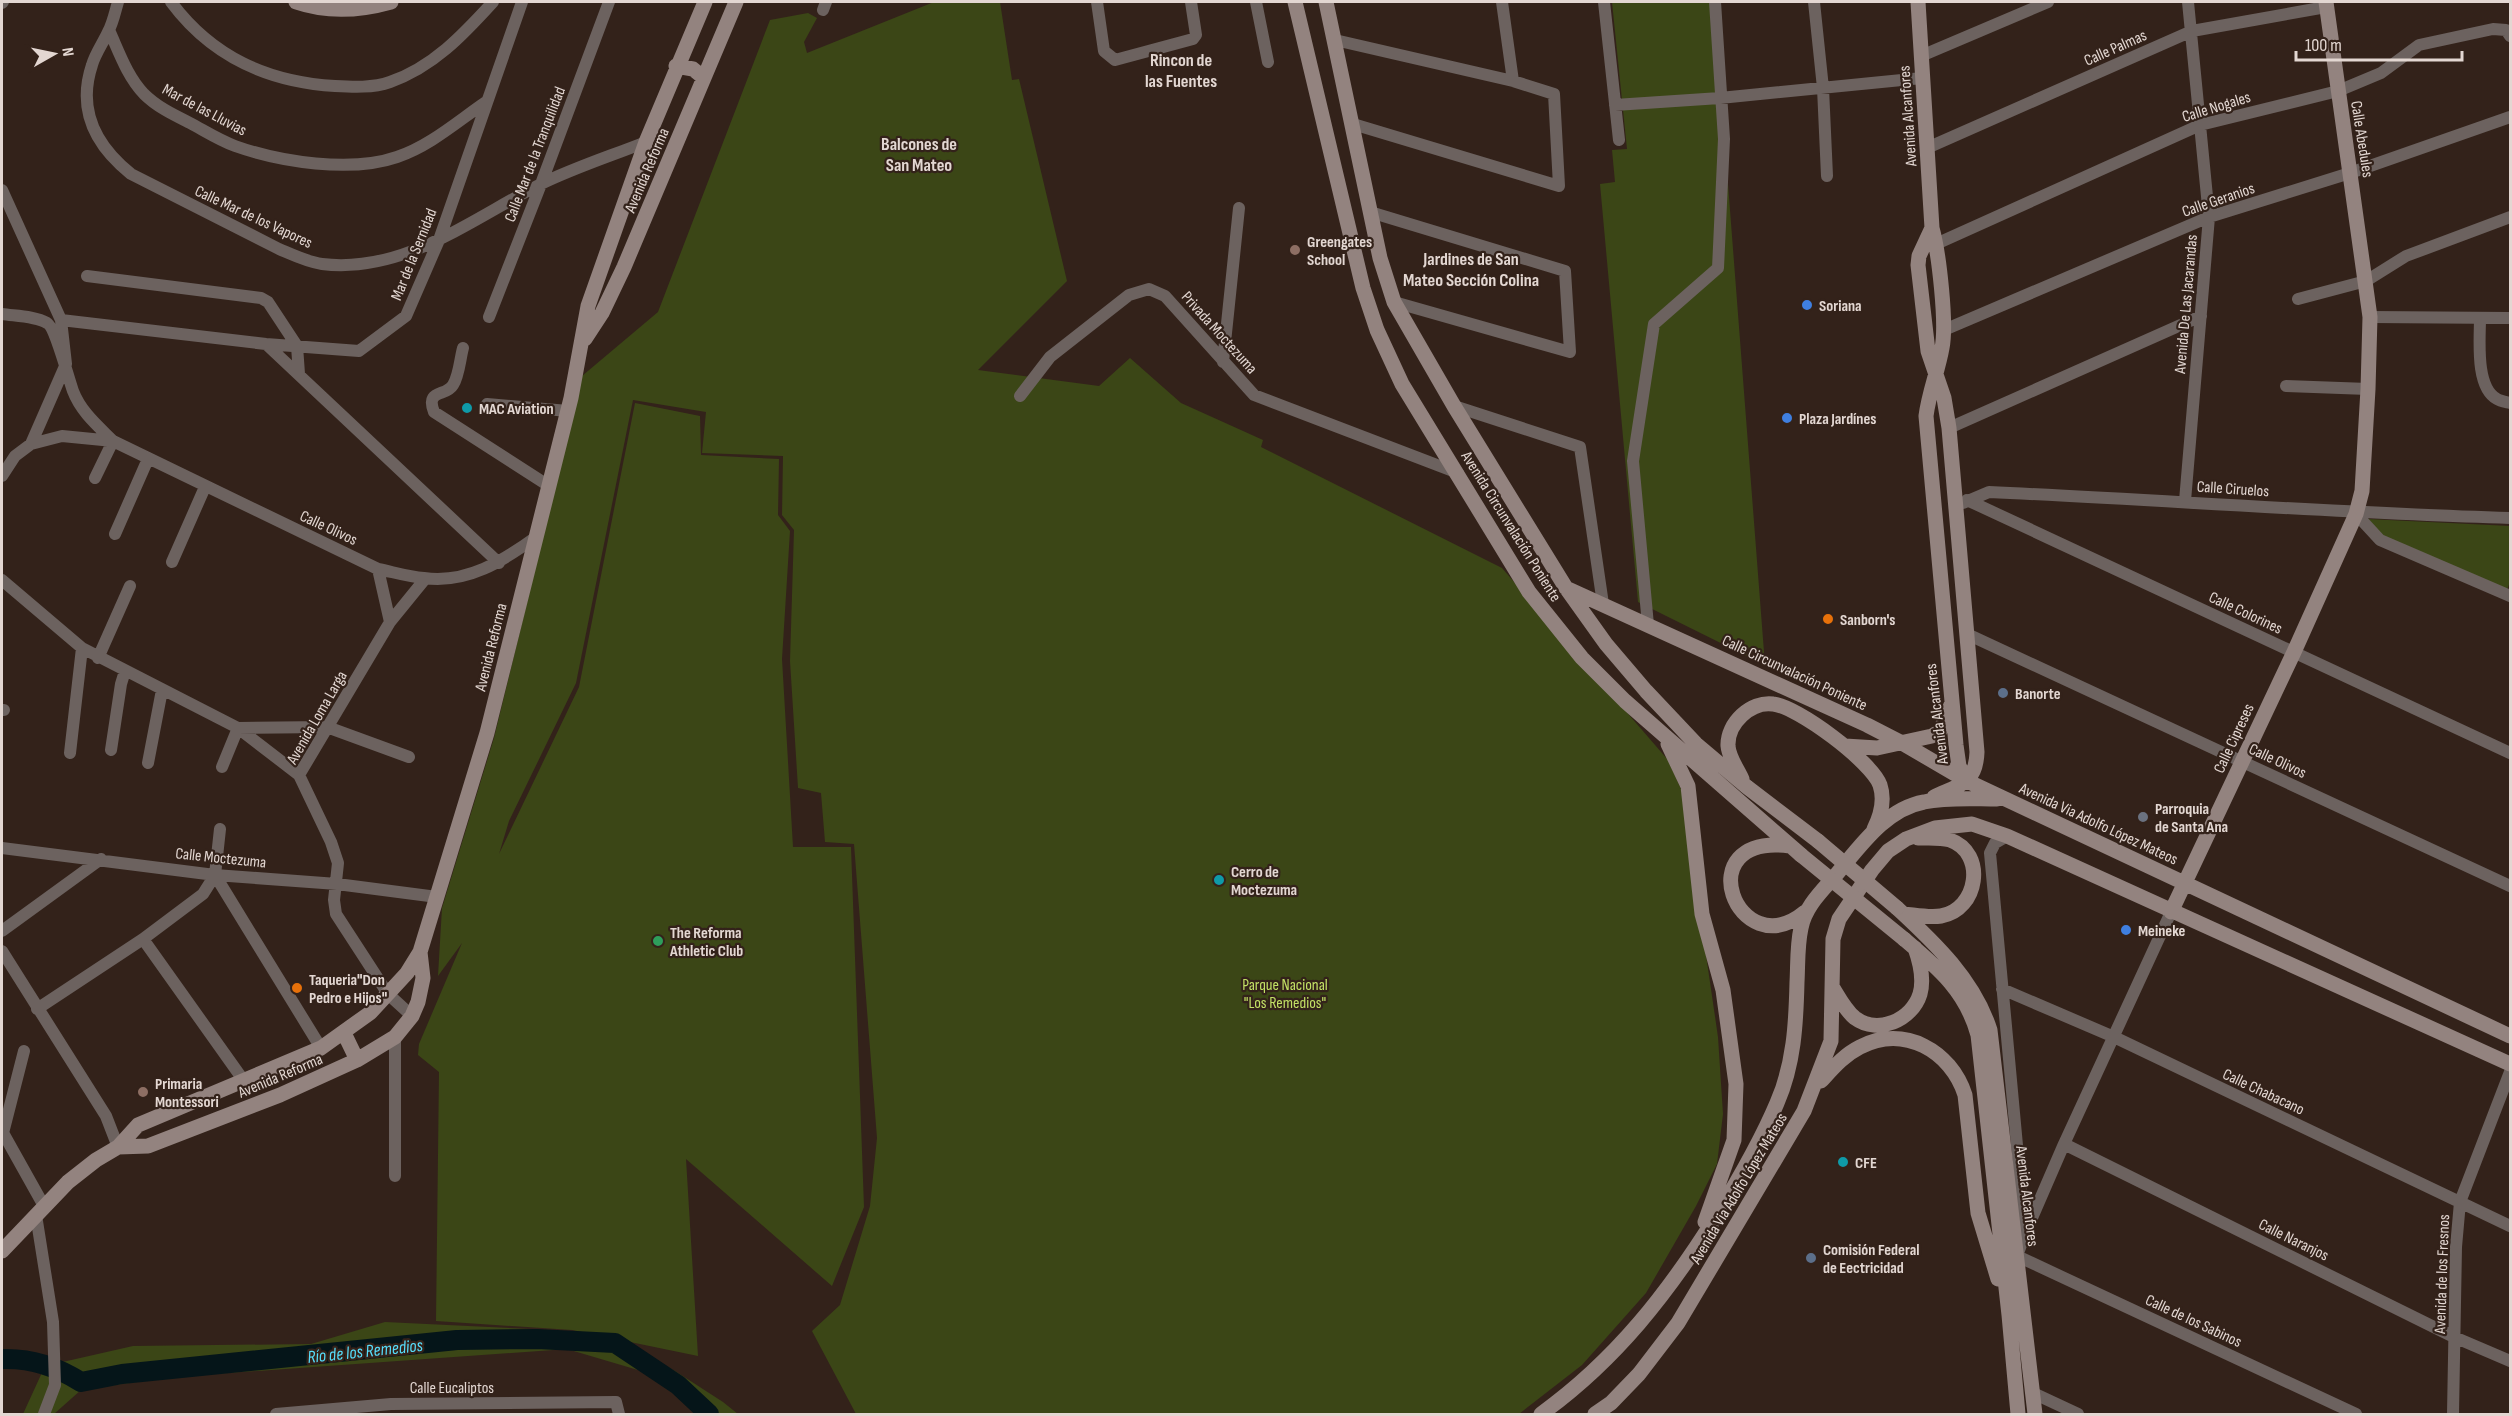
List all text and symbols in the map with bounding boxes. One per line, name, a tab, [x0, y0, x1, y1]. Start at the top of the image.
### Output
north arrow	[24, 24, 84, 84]
scale bar	[2296, 24, 2462, 62]
street label: Calle Palmas	[2081, 26, 2150, 71]
text: 100 m	[2305, 35, 2342, 56]
text: N	[57, 46, 77, 58]
district label: Rincon de las Fuentes	[1145, 50, 1217, 92]
street label: Avenida Alcanfores	[1895, 65, 1922, 168]
street label: Mar de las Lluvias	[159, 80, 250, 141]
street label: Calle Mar de la Tranquilidad	[501, 84, 570, 225]
street label: Calle Nogales	[2180, 88, 2253, 127]
street label: Calle Abedules	[2346, 100, 2377, 179]
street label: Avenida Reforma	[621, 125, 674, 217]
district label: Balcones de San Mateo	[881, 134, 957, 176]
street label: Calle Geranios	[2180, 179, 2258, 222]
street label: Calle Mar de los Vapores	[192, 182, 315, 253]
street label: Mar de la Sernidad	[387, 206, 441, 303]
place label: Greengates School	[1307, 233, 1372, 270]
street label: Avenida De Las Jacarandas	[2171, 234, 2202, 375]
marker: Greengates School	[1288, 243, 1302, 257]
district label: Jardines de San Mateo Sección Colina	[1403, 249, 1539, 291]
street label: Privada Moctezuma	[1177, 288, 1261, 378]
place label: Soriana	[1819, 297, 1862, 316]
marker: Soriana	[1800, 298, 1814, 312]
place label: MAC Aviation	[479, 400, 554, 419]
marker: MAC Aviation	[460, 401, 474, 415]
place label: Plaza Jardínes	[1799, 410, 1876, 429]
marker: Plaza Jardínes	[1780, 411, 1794, 425]
street label: Avenida Circunvalación Poniente	[1456, 447, 1565, 606]
street label: Calle Ciruelos	[2196, 477, 2270, 502]
street label: Calle Olivos	[297, 507, 360, 550]
street label: Calle Colorines	[2206, 588, 2285, 639]
street label: Avenida Reforma	[471, 601, 512, 694]
place label: Sanborn's	[1840, 611, 1895, 630]
marker: Sanborn's	[1821, 612, 1835, 626]
street label: Calle Circunvalación Poniente	[1719, 631, 1870, 715]
street label: Avenida Alcanfores	[1922, 662, 1953, 766]
street label: Avenida Loma Larga	[282, 668, 352, 769]
place label: Banorte	[2015, 685, 2061, 704]
marker: Banorte	[1996, 686, 2010, 700]
street label: Calle Cipreses	[2210, 701, 2259, 776]
street label: Calle Olivos	[2246, 740, 2309, 783]
street label: Avenida Via Adolfo López Mateos	[2015, 779, 2181, 870]
place label: Parroquia de Santa Ana	[2155, 800, 2228, 837]
marker: Parroquia de Santa Ana	[2136, 810, 2150, 824]
street label: Calle Moctezuma	[175, 844, 267, 873]
place label: Cerro de Moctezuma	[1231, 863, 1297, 900]
marker: Cerro de Moctezuma	[1212, 873, 1226, 887]
place label: Meineke	[2138, 922, 2186, 941]
marker: Meineke	[2119, 923, 2133, 937]
place label: The Reforma Athletic Club	[669, 924, 743, 961]
marker: The Reforma Athletic Club	[651, 934, 665, 948]
place label: Taqueria"Don Pedro e Hijos"	[309, 971, 387, 1008]
park label: Parque Nacional "Los Remedios"	[1242, 976, 1328, 1013]
marker: Taqueria"Don Pedro e Hijos"	[290, 981, 304, 995]
street label: Avenida Reforma	[235, 1050, 326, 1103]
street label: Calle Chabacano	[2219, 1065, 2307, 1120]
place label: Primaria Montessori	[155, 1075, 219, 1112]
marker: Primaria Montessori	[136, 1085, 150, 1099]
street label: Avenida Via Adolfo López Mateos	[1686, 1110, 1792, 1268]
street label: Avenida Alcanfores	[2011, 1144, 2042, 1248]
place label: CFE	[1855, 1154, 1877, 1173]
marker: CFE	[1836, 1155, 1850, 1169]
street label: Avenida de los Fresnos	[2431, 1214, 2454, 1335]
street label: Calle Naranjos	[2255, 1215, 2332, 1266]
place label: Comisión Federal de Eectricidad	[1823, 1241, 1919, 1278]
marker: Comisión Federal de Eectricidad	[1804, 1251, 1818, 1265]
street label: Calle de los Sabinos	[2142, 1291, 2245, 1352]
water label: Río de los Remedios	[306, 1335, 425, 1368]
street label: Calle Eucaliptos	[410, 1379, 494, 1398]

